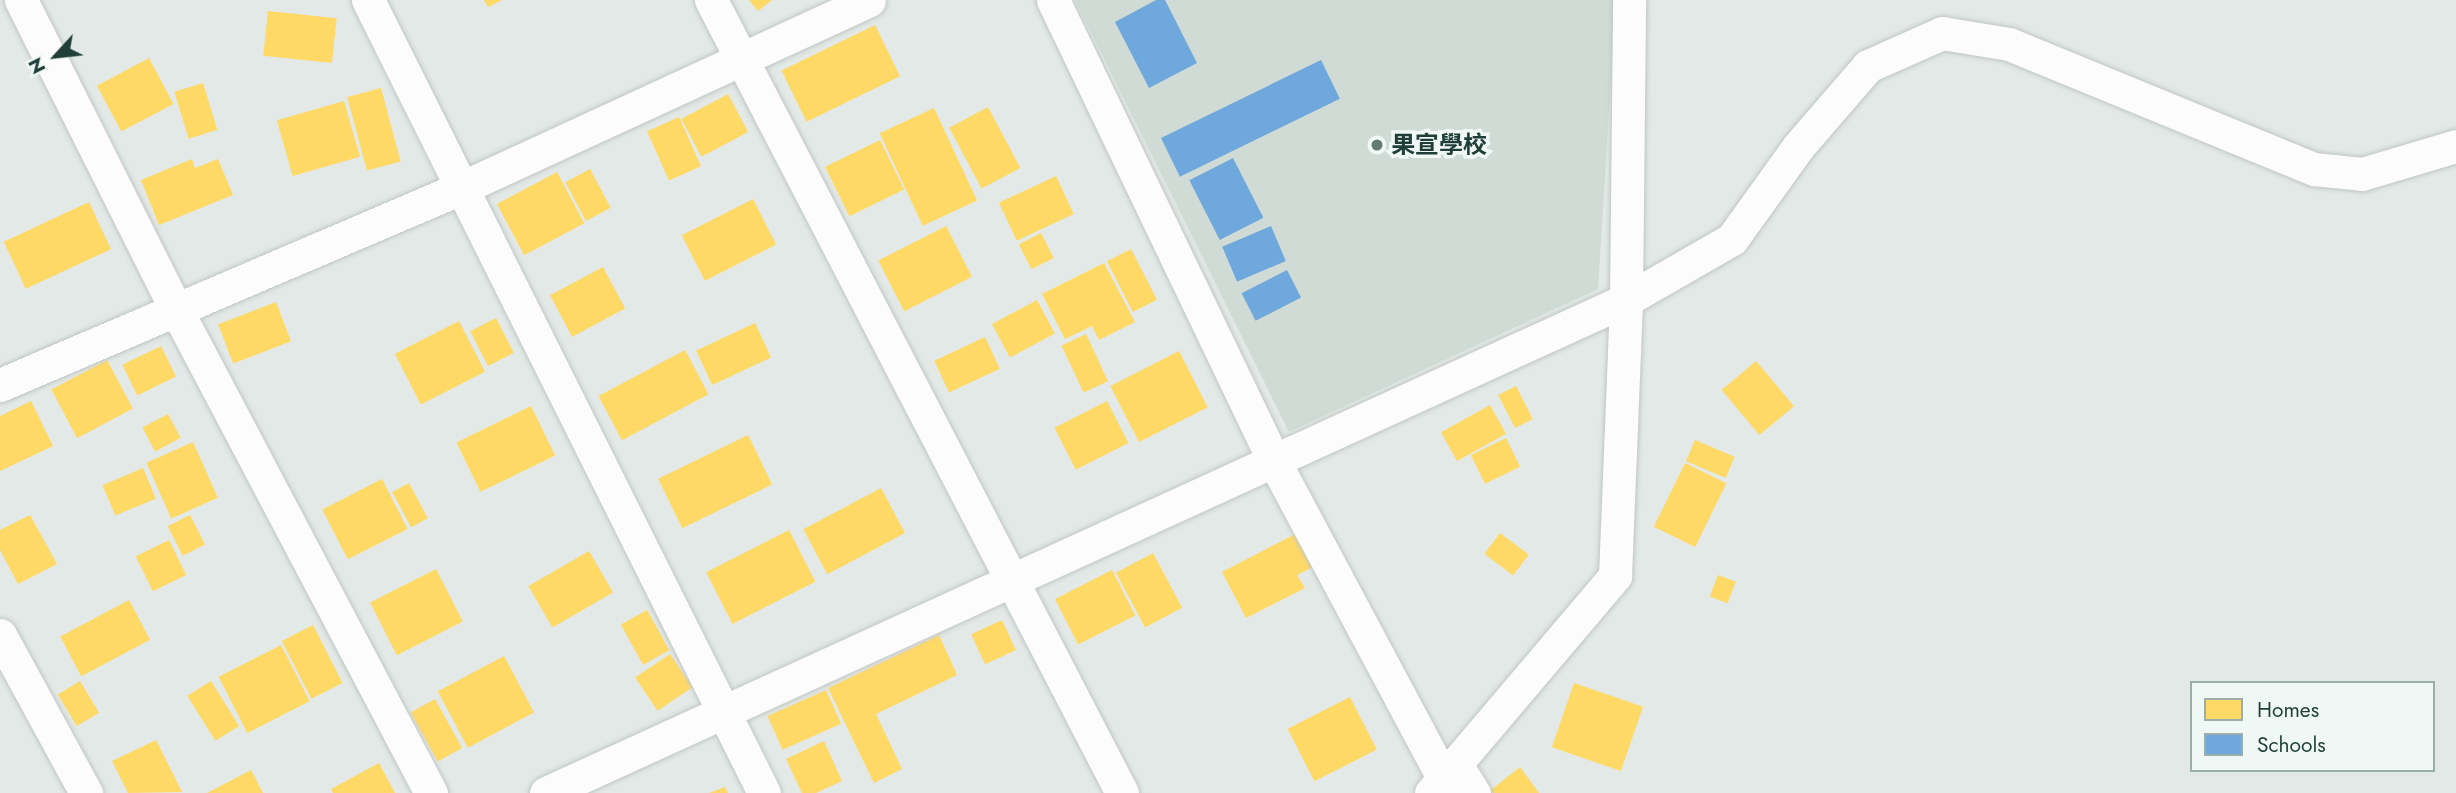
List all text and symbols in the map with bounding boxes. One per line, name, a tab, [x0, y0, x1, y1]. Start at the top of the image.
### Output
north arrow	[21, 21, 91, 91]
text: N	[21, 53, 52, 79]
place label: 果宣學校	[1391, 131, 1487, 159]
marker: 果宣學校	[1369, 137, 1385, 153]
legend	[2190, 681, 2435, 772]
text: Homes	[2257, 695, 2319, 725]
text: Schools	[2257, 730, 2326, 760]

